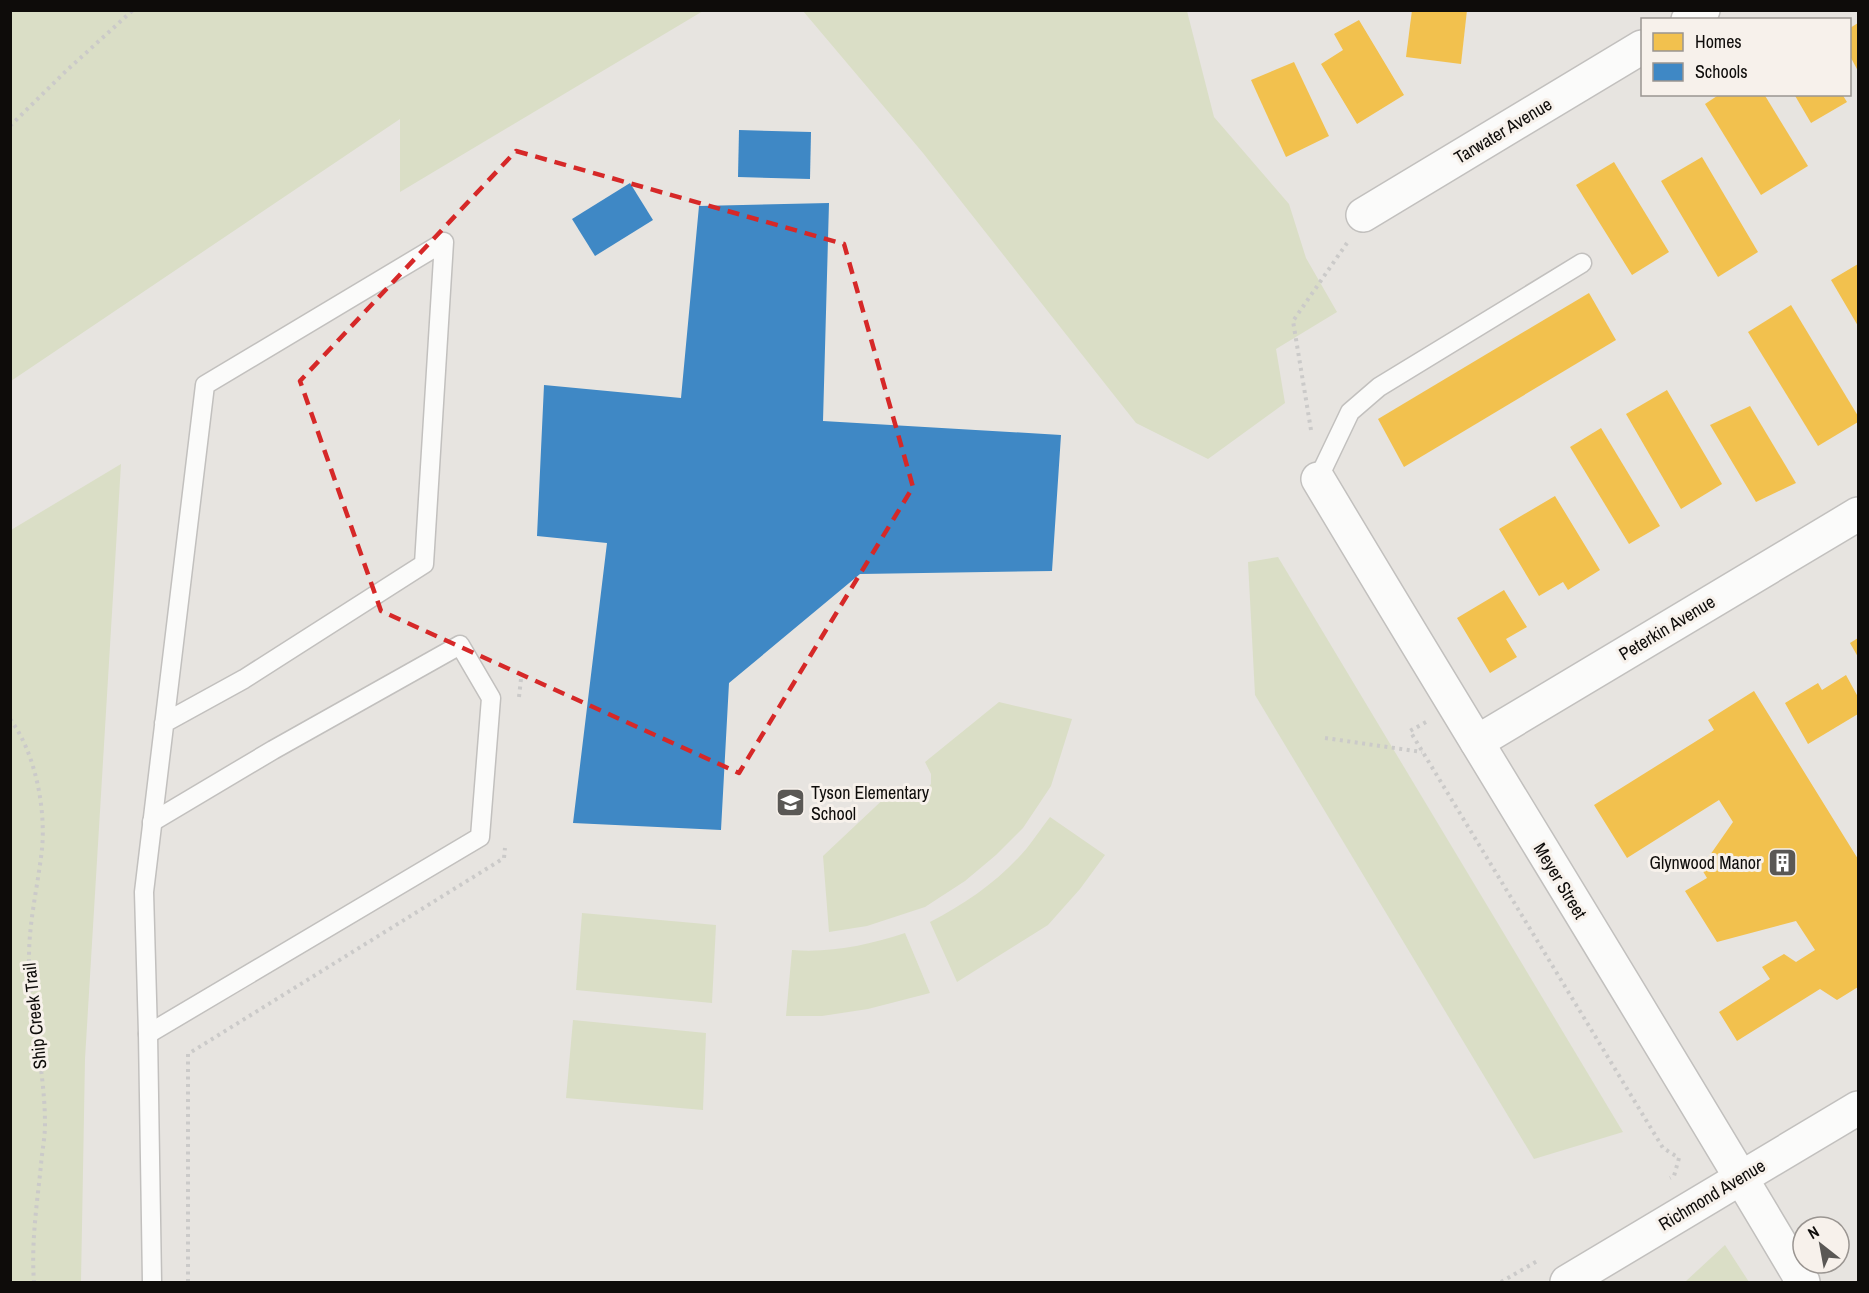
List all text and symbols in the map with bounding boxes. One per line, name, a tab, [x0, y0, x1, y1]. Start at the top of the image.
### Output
legend	[1641, 18, 1851, 96]
text: Homes	[1695, 29, 1742, 54]
text: Schools	[1695, 59, 1748, 84]
street label: Tarwater Avenue	[1449, 92, 1556, 170]
street label: Peterkin Avenue	[1614, 589, 1720, 666]
place label: Tyson Elementary School	[811, 780, 930, 826]
school or university icon: Tyson Elementary School	[774, 787, 806, 819]
street label: Meyer Street	[1528, 838, 1593, 923]
building icon: Glynwood Manor	[1766, 847, 1798, 879]
place label: Glynwood Manor	[1649, 850, 1761, 875]
street label: Ship Creek Trail	[16, 962, 53, 1070]
street label: Richmond Avenue	[1654, 1153, 1770, 1236]
north arrow	[1791, 1215, 1851, 1275]
text: N	[1804, 1220, 1823, 1244]

